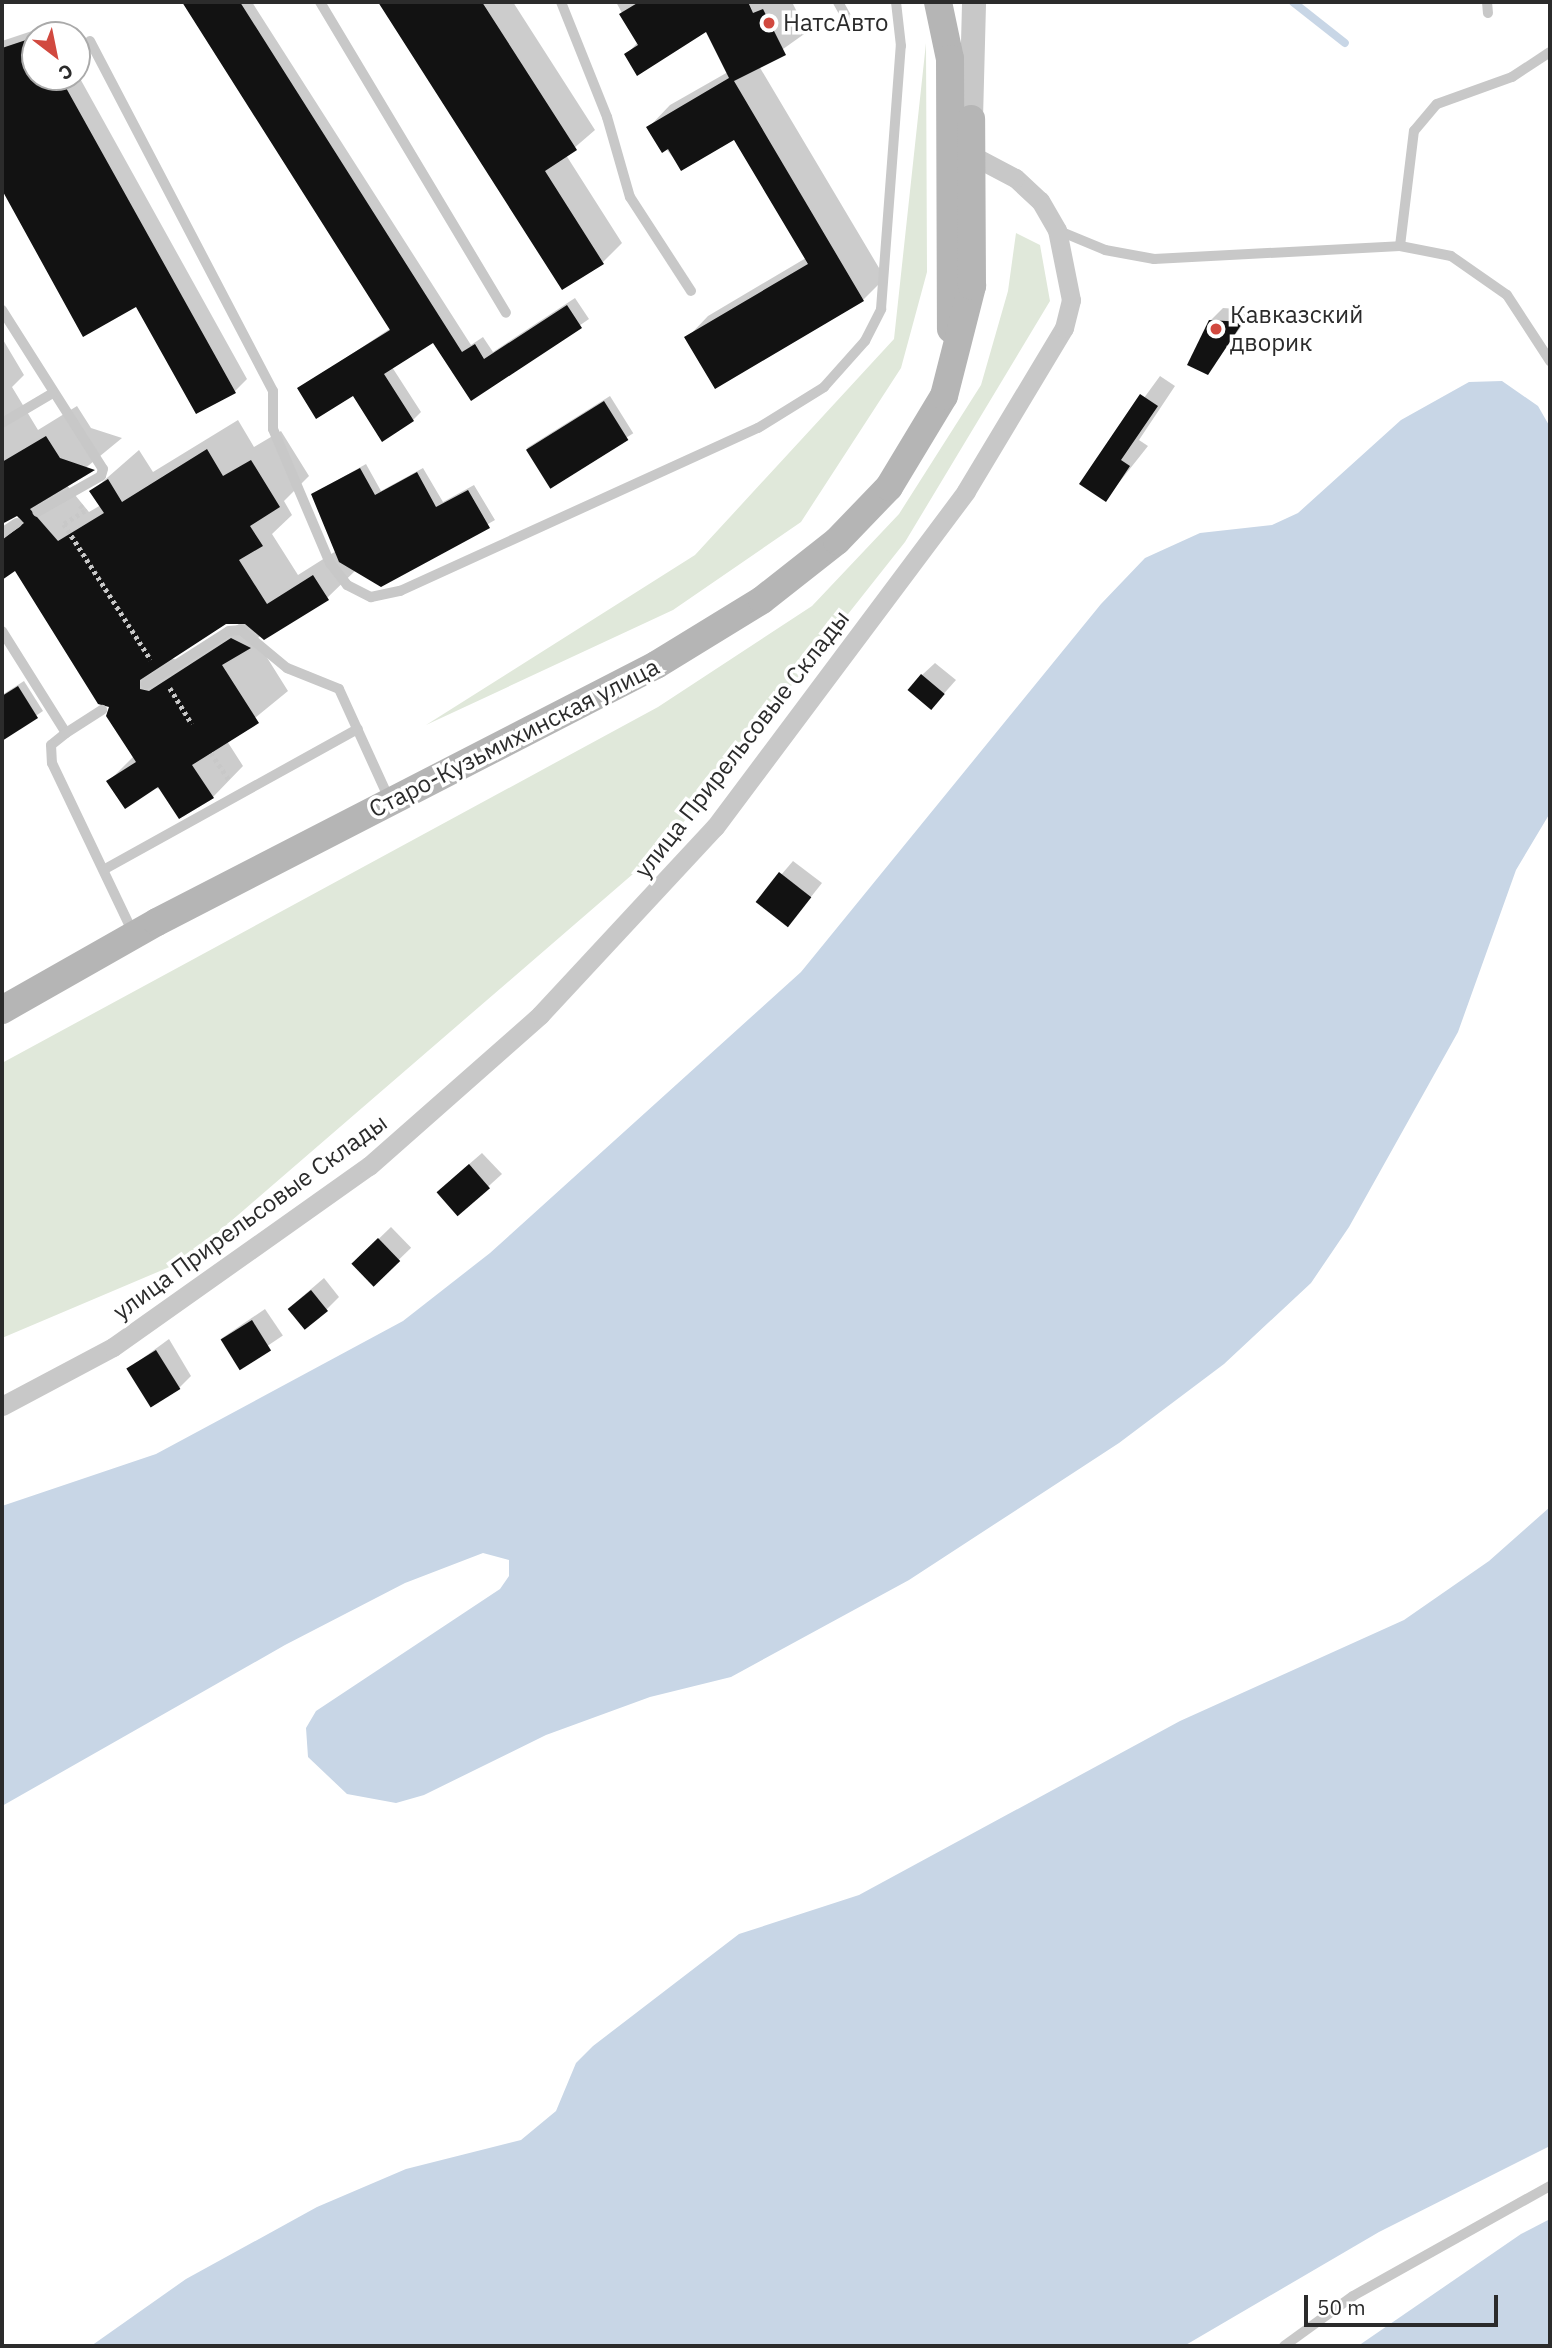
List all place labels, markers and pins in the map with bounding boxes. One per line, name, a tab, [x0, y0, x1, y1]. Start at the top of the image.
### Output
place label: НатсАвто	[783, 9, 889, 37]
marker: НатсАвто	[761, 15, 777, 31]
place label: Кавказский дворик	[1230, 301, 1363, 357]
marker: Кавказский дворик	[1208, 321, 1224, 337]

